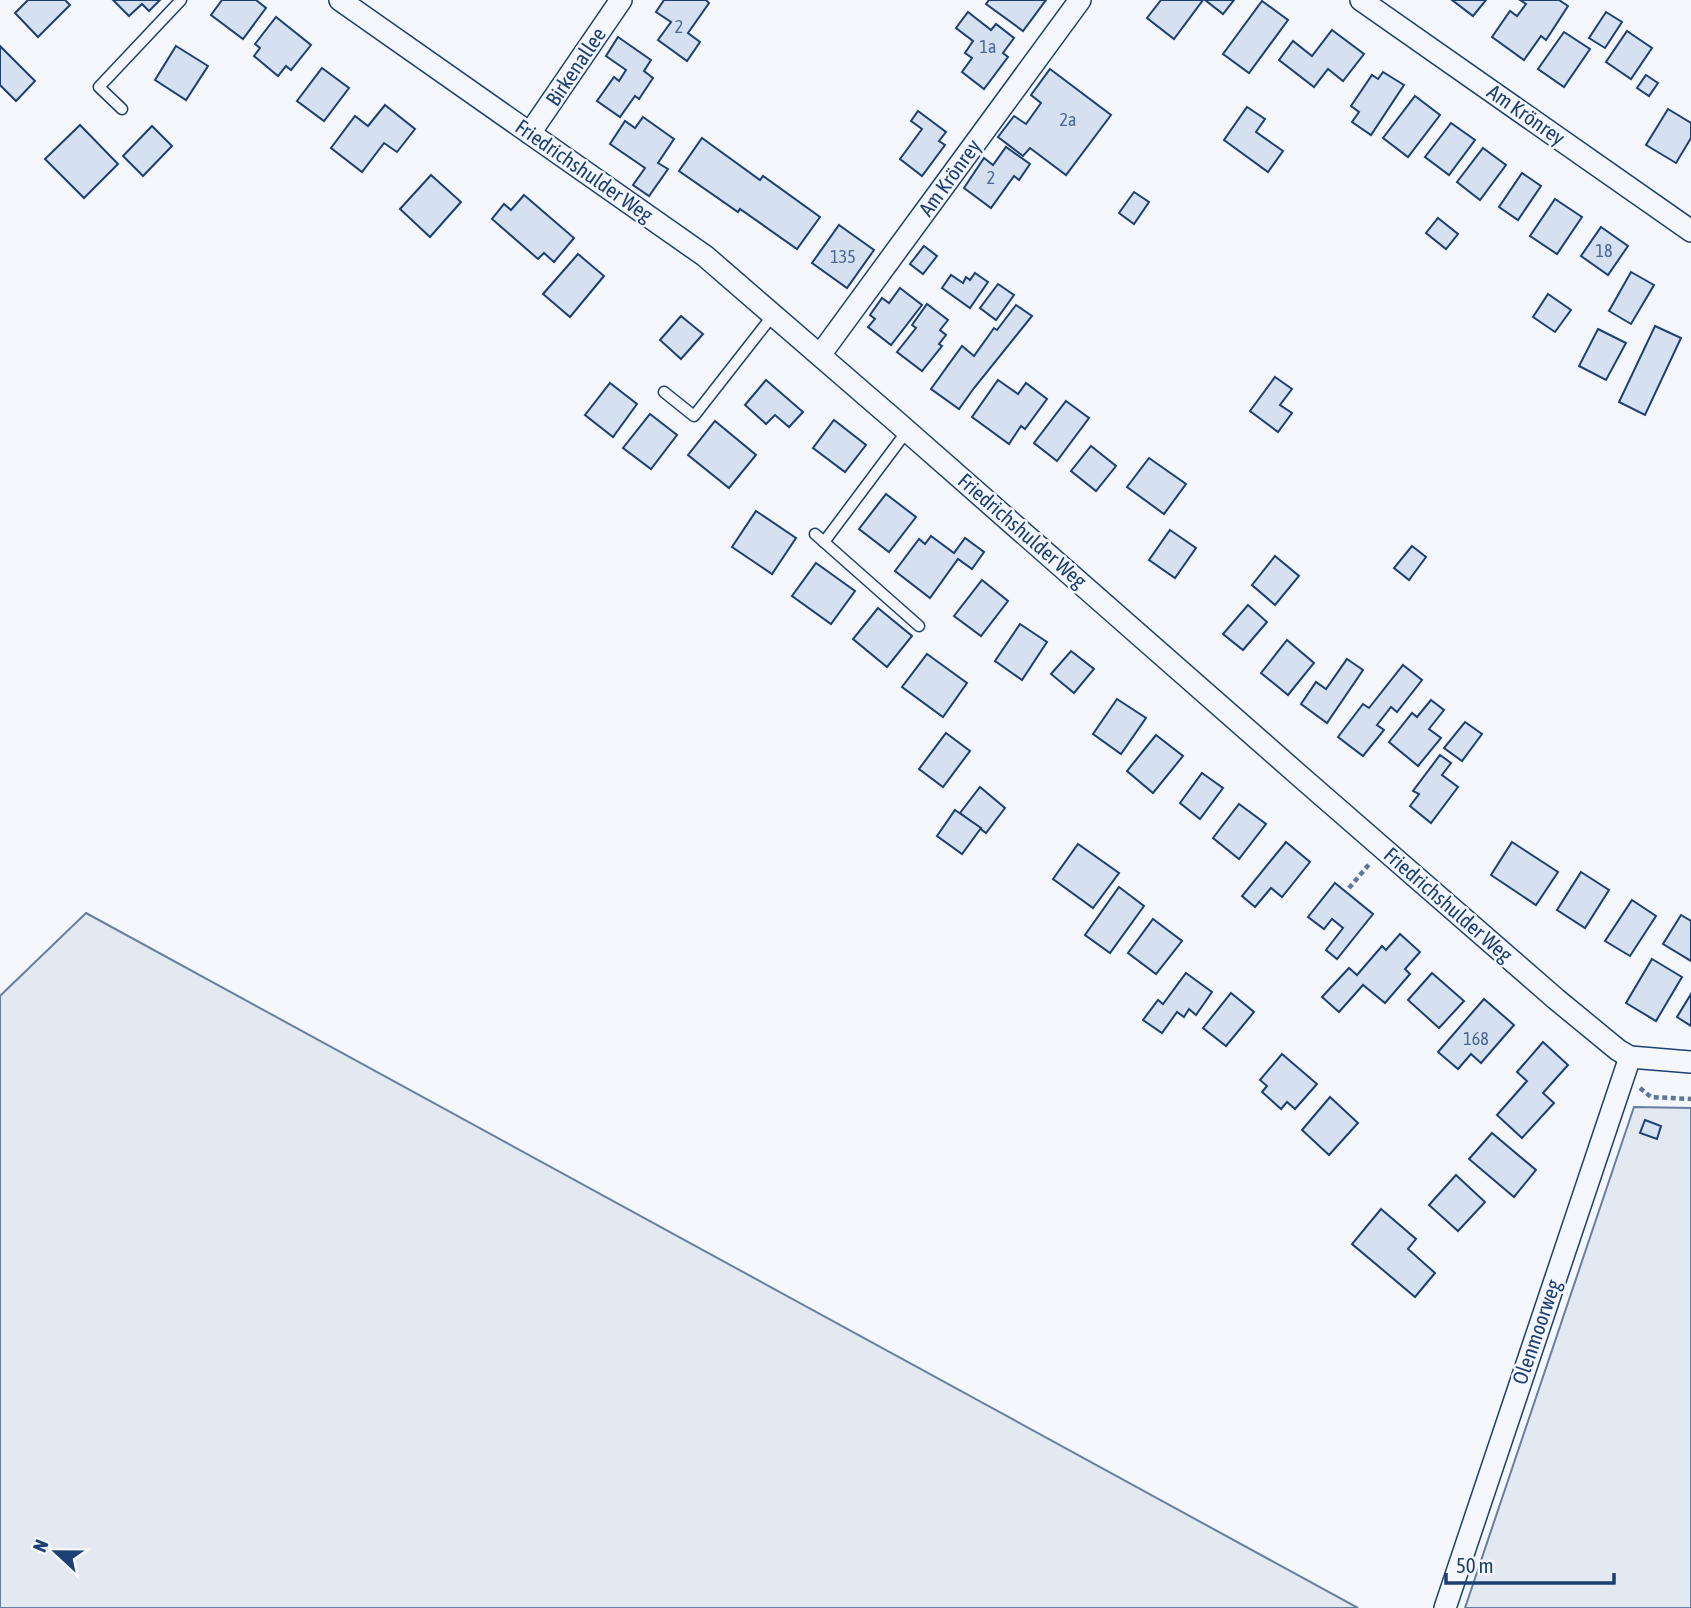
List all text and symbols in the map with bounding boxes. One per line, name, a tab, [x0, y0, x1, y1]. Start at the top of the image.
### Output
house number: 2	[675, 16, 683, 37]
street label: Birkenallee	[540, 23, 610, 110]
house number: 1a	[980, 36, 996, 57]
street label: Am Krönrey	[1483, 79, 1570, 150]
house number: 2a	[1060, 109, 1076, 130]
street label: Friedrichshulder Weg	[511, 114, 658, 227]
street label: Am Krönrey	[913, 134, 985, 220]
house number: 2	[987, 167, 995, 188]
house number: 18	[1596, 240, 1612, 261]
house number: 135	[830, 246, 856, 267]
street label: Friedrichshulder Weg	[954, 468, 1092, 593]
street label: Friedrichshulder Weg	[1380, 842, 1518, 967]
house number: 168	[1463, 1028, 1489, 1049]
street label: Olenmoorweg	[1507, 1276, 1565, 1387]
north arrow	[21, 1517, 91, 1587]
text: N	[28, 1536, 53, 1555]
scale bar	[1446, 1542, 1614, 1586]
text: 50 m	[1456, 1553, 1494, 1577]

